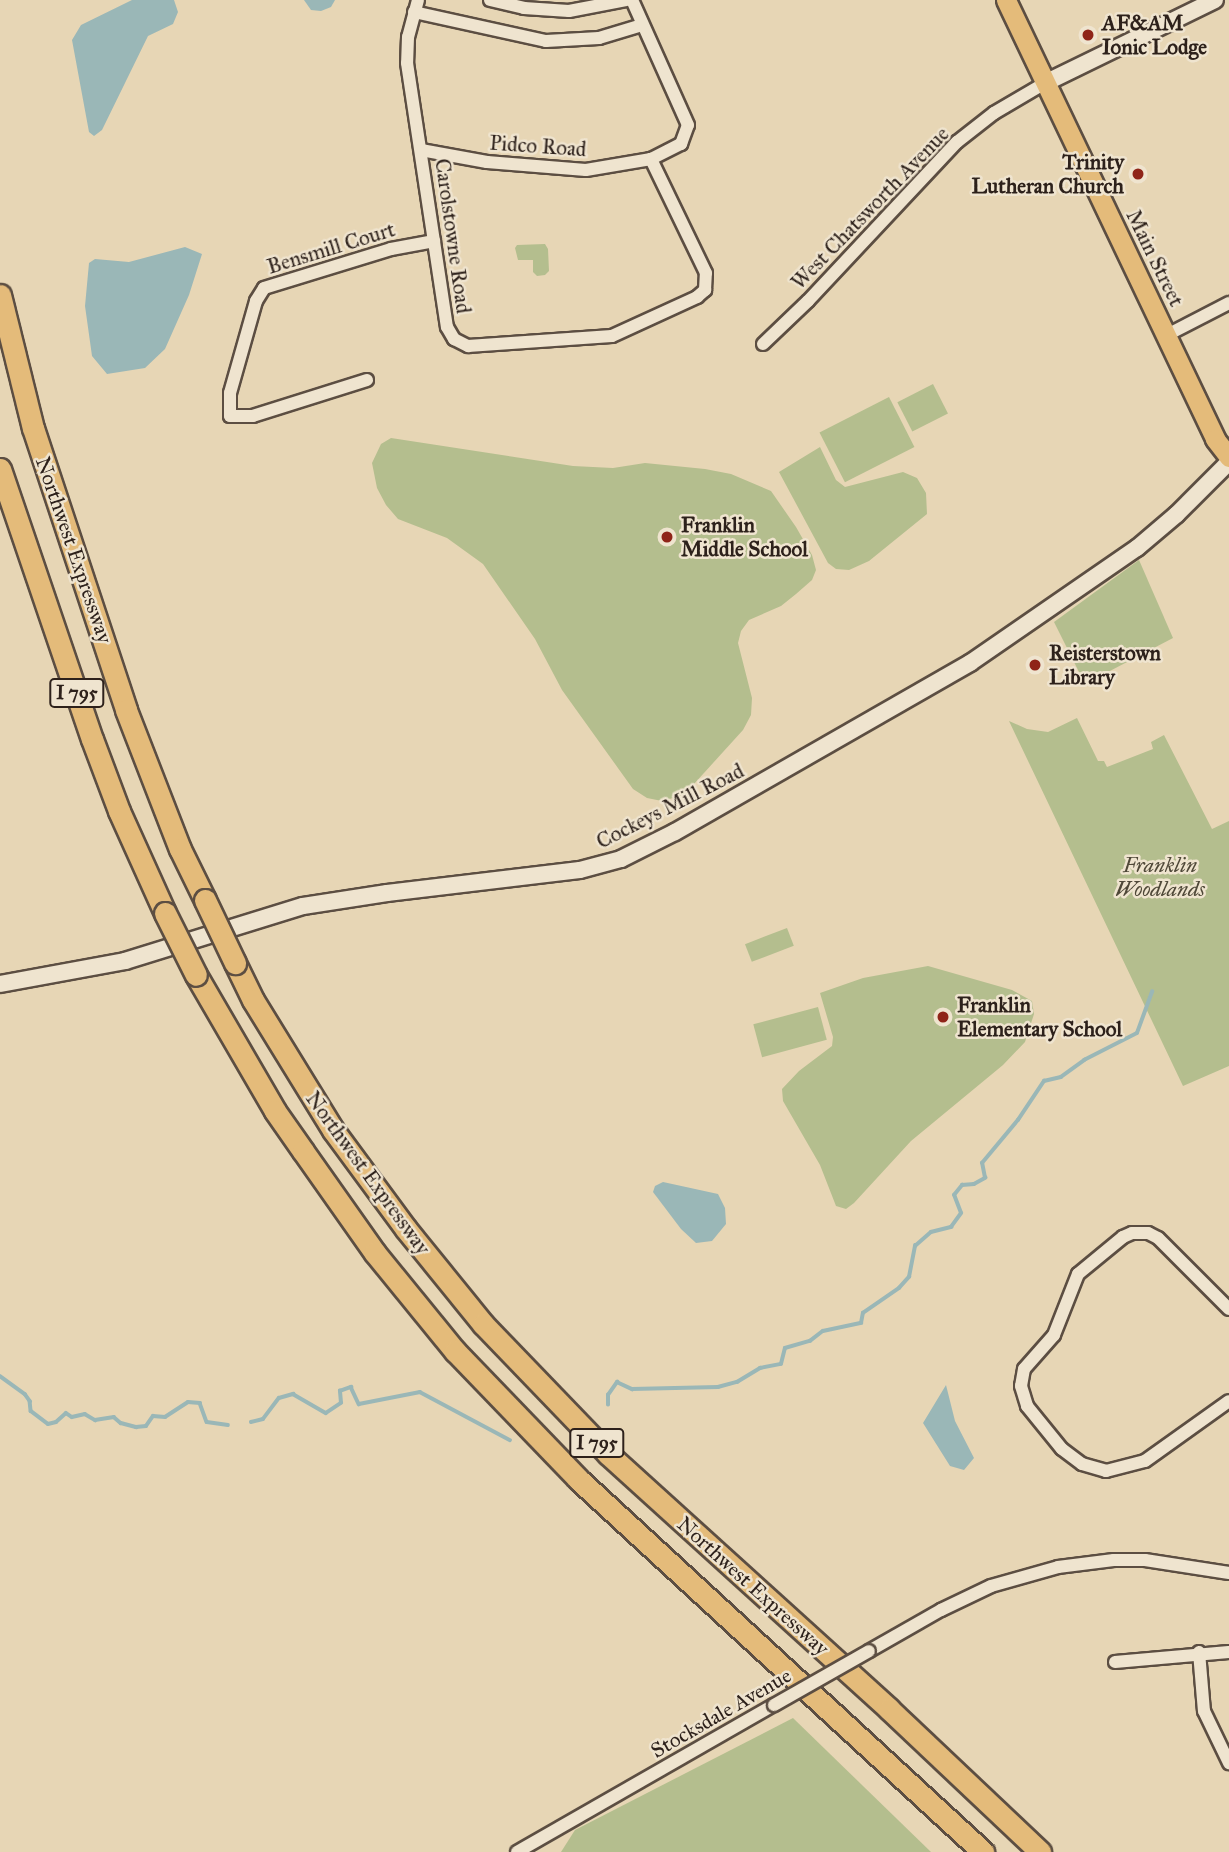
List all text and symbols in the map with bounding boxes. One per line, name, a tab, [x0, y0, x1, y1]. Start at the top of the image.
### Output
place label: AF&AM Ionic Lodge	[1102, 10, 1207, 60]
marker: AF&AM Ionic Lodge	[1080, 27, 1096, 43]
street label: West Chatsworth Avenue	[786, 121, 954, 295]
street label: Pidco Road	[489, 130, 587, 162]
place label: Trinity Lutheran Church	[972, 149, 1124, 199]
street label: Carolstowne Road	[430, 157, 476, 315]
marker: Trinity Lutheran Church	[1130, 166, 1146, 182]
street label: Main Street	[1121, 206, 1189, 310]
street label: Bensmill Court	[264, 217, 398, 279]
street label: Northwest Expressway	[30, 453, 118, 647]
place label: Franklin Middle School	[681, 512, 808, 562]
marker: Franklin Middle School	[659, 529, 675, 545]
place label: Reisterstown Library	[1049, 640, 1161, 690]
marker: Reisterstown Library	[1027, 657, 1043, 673]
road number: I 795	[49, 678, 105, 708]
street label: Cockeys Mill Road	[592, 758, 748, 854]
park label: Franklin Woodlands	[1115, 852, 1205, 902]
place label: Franklin Elementary School	[957, 992, 1122, 1042]
marker: Franklin Elementary School	[935, 1009, 951, 1025]
street label: Northwest Expressway	[300, 1086, 436, 1260]
road number: I 795	[569, 1428, 625, 1458]
street label: Northwest Expressway	[672, 1511, 834, 1661]
street label: Stocksdale Avenue	[646, 1663, 796, 1763]

